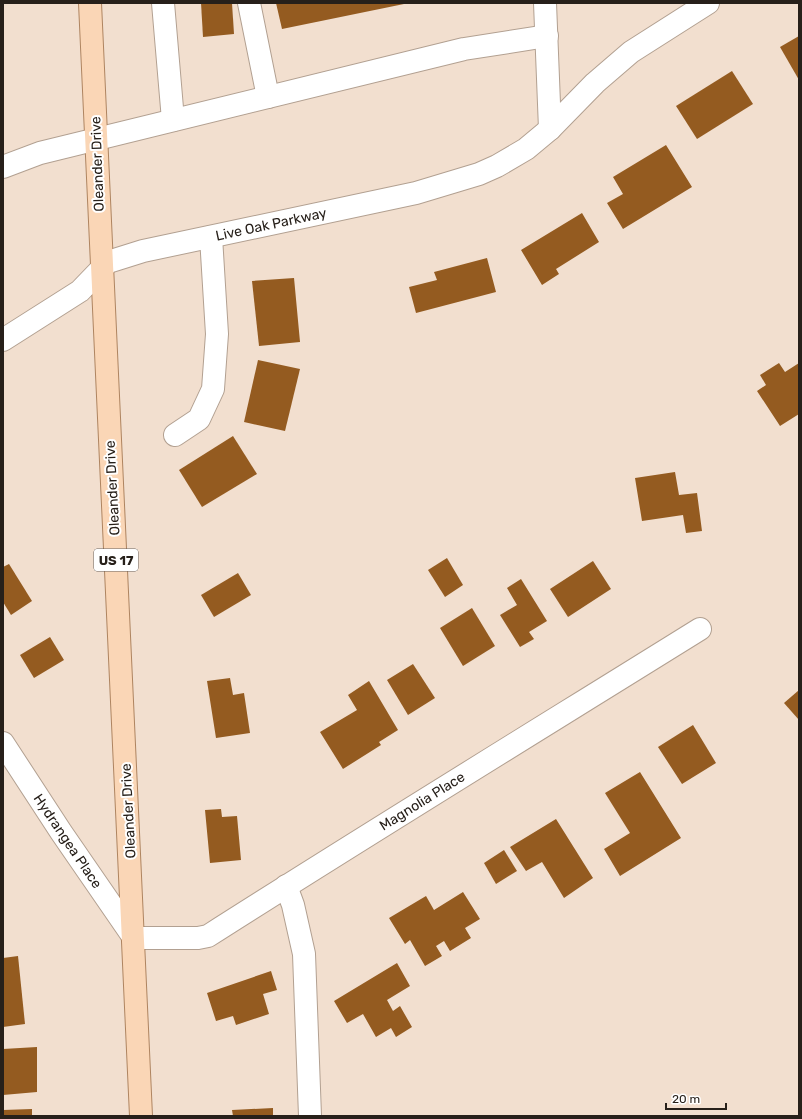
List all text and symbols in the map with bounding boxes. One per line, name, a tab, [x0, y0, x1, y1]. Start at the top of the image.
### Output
street label: Oleander Drive	[87, 116, 108, 212]
street label: Live Oak Parkway	[214, 204, 328, 245]
street label: Oleander Drive	[102, 440, 123, 536]
road number: US 17	[94, 549, 138, 571]
street label: Oleander Drive	[118, 763, 139, 859]
street label: Magnolia Place	[376, 768, 468, 834]
street label: Hydrangea Place	[30, 791, 106, 892]
scale bar	[666, 1085, 726, 1111]
text: 20 m	[672, 1092, 700, 1106]

